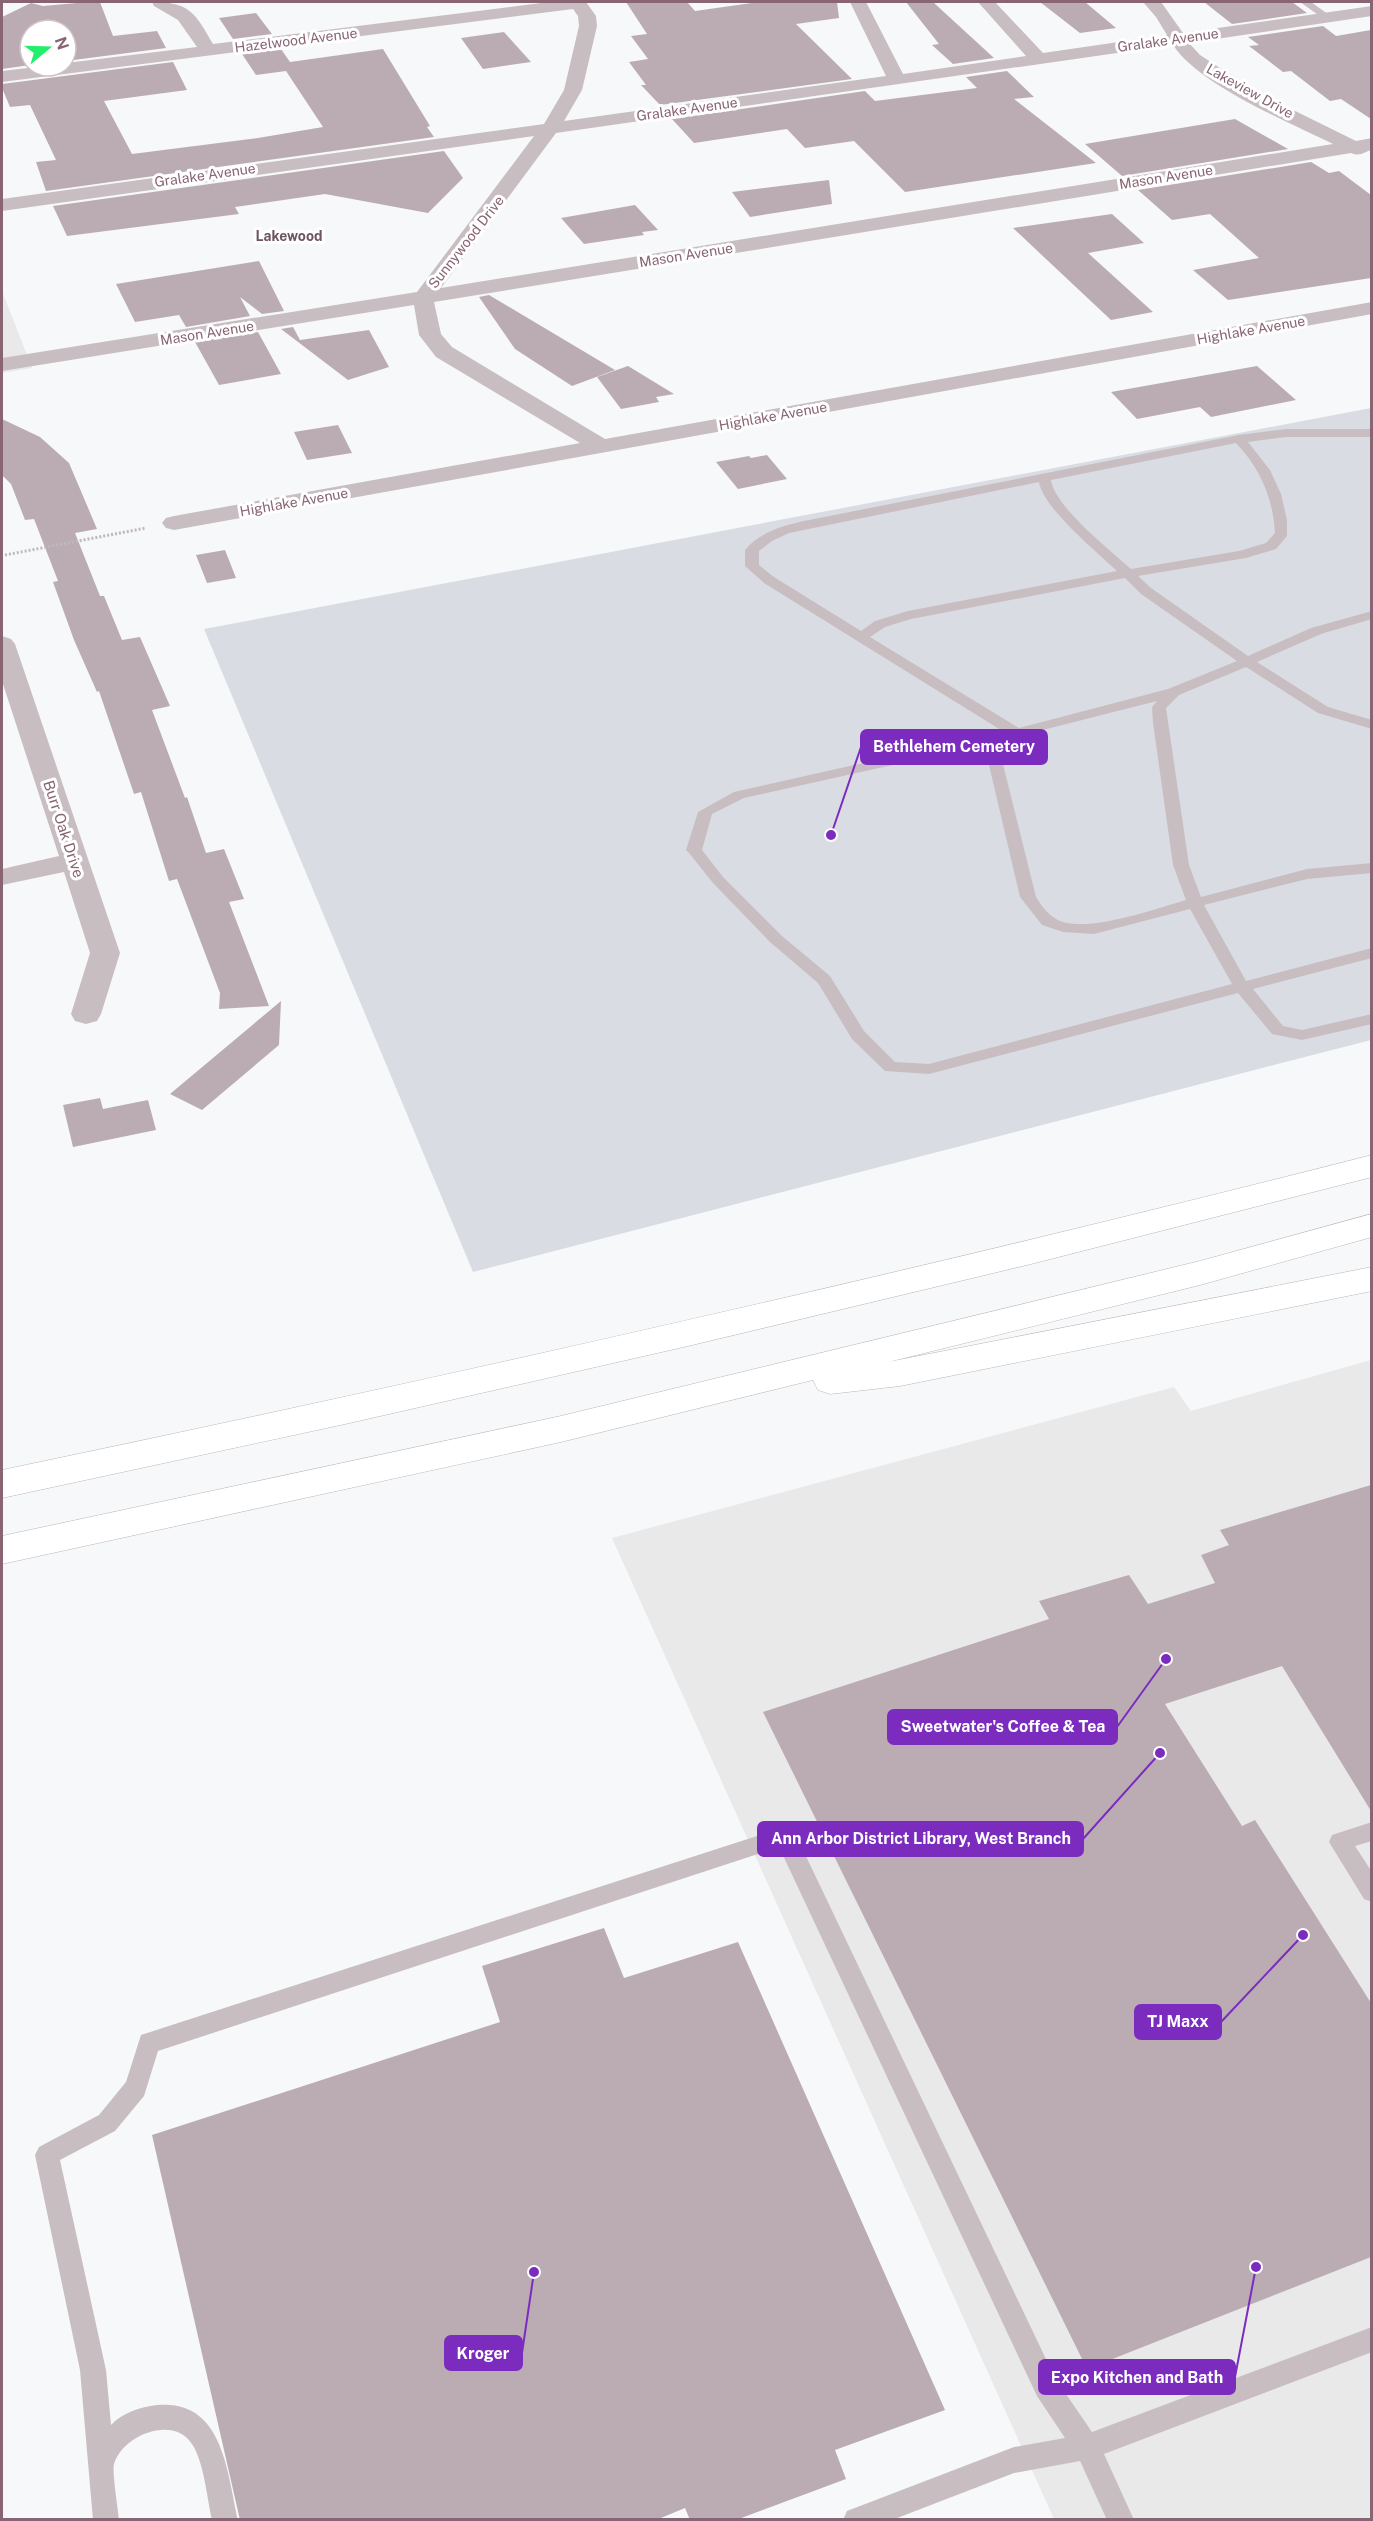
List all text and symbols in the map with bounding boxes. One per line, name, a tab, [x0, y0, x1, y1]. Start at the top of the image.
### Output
north arrow	[18, 18, 78, 78]
street label: Hazelwood Avenue	[234, 25, 358, 55]
street label: Gralake Avenue	[1116, 25, 1220, 55]
text: N	[51, 34, 73, 52]
street label: Lakeview Drive	[1204, 60, 1296, 122]
street label: Gralake Avenue	[635, 94, 739, 124]
street label: Gralake Avenue	[153, 160, 257, 190]
street label: Mason Avenue	[1118, 162, 1214, 192]
street label: Sunnywood Drive	[425, 192, 507, 291]
district label: Lakewood	[256, 228, 322, 244]
street label: Mason Avenue	[638, 240, 734, 270]
street label: Highlake Avenue	[1196, 313, 1306, 347]
street label: Mason Avenue	[159, 318, 255, 348]
street label: Highlake Avenue	[718, 399, 828, 433]
street label: Highlake Avenue	[239, 485, 349, 519]
callout: Bethlehem Cemetery	[861, 730, 1047, 764]
text: Bethlehem Cemetery	[873, 737, 1035, 756]
street label: Burr Oak Drive	[40, 778, 88, 880]
callout: Sweetwater's Coffee & Tea	[888, 1710, 1117, 1744]
text: Sweetwater's Coffee & Tea	[901, 1717, 1105, 1736]
callout: Ann Arbor District Library, West Branch	[758, 1822, 1083, 1856]
text: Ann Arbor District Library, West Branch	[771, 1829, 1071, 1848]
callout: TJ Maxx	[1135, 2005, 1221, 2039]
text: TJ Maxx	[1147, 2012, 1209, 2031]
callout: Kroger	[445, 2336, 522, 2370]
text: Kroger	[457, 2344, 510, 2363]
callout: Expo Kitchen and Bath	[1039, 2360, 1235, 2394]
text: Expo Kitchen and Bath	[1051, 2368, 1223, 2387]

